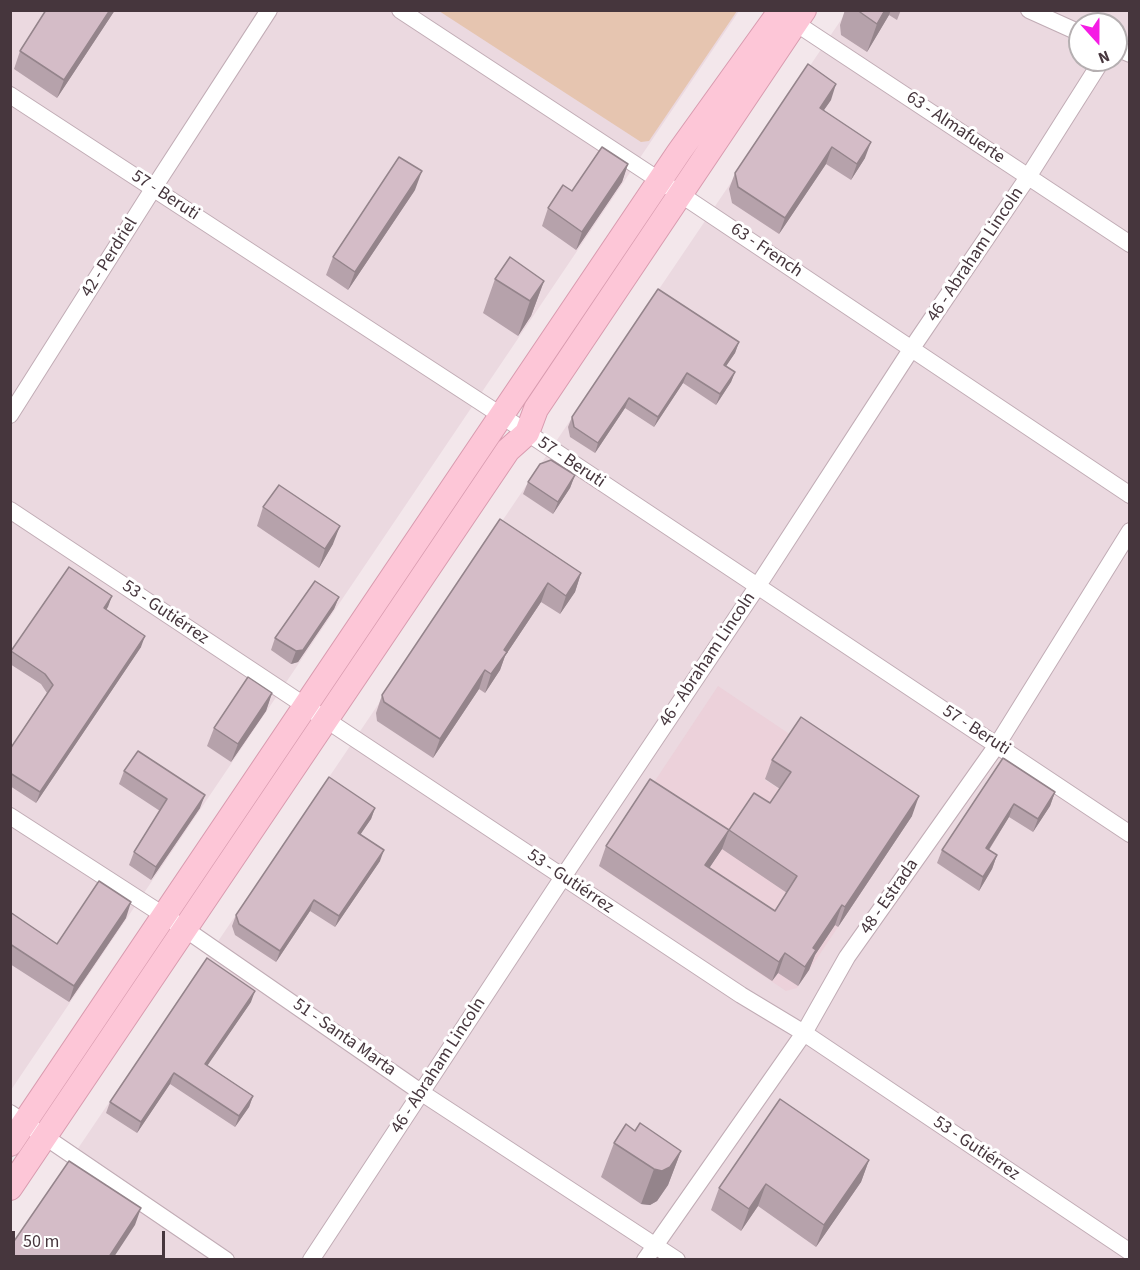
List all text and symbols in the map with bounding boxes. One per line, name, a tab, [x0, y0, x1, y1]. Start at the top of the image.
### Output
north arrow	[1068, 12, 1128, 72]
text: N	[1095, 45, 1113, 69]
street label: 63 - Almafuerte	[902, 87, 1008, 169]
street label: 57 - Beruti	[127, 166, 203, 226]
street label: 46 - Abraham Lincoln	[923, 184, 1029, 326]
street label: 42 - Perdriel	[77, 214, 143, 302]
street label: 63 - French	[726, 219, 806, 283]
street label: 57 - Beruti	[533, 433, 609, 493]
street label: 53 - Gutiérrez	[118, 576, 212, 650]
street label: 46 - Abraham Lincoln	[655, 589, 761, 731]
street label: 57 - Beruti	[938, 701, 1014, 761]
street label: 53 - Gutiérrez	[523, 845, 617, 919]
street label: 48 - Estrada	[856, 855, 924, 939]
street label: 46 - Abraham Lincoln	[387, 994, 491, 1138]
street label: 51 - Santa Marta	[288, 995, 400, 1081]
street label: 53 - Gutiérrez	[929, 1112, 1023, 1186]
scale bar	[15, 1219, 168, 1257]
text: 50 m	[23, 1229, 59, 1254]

